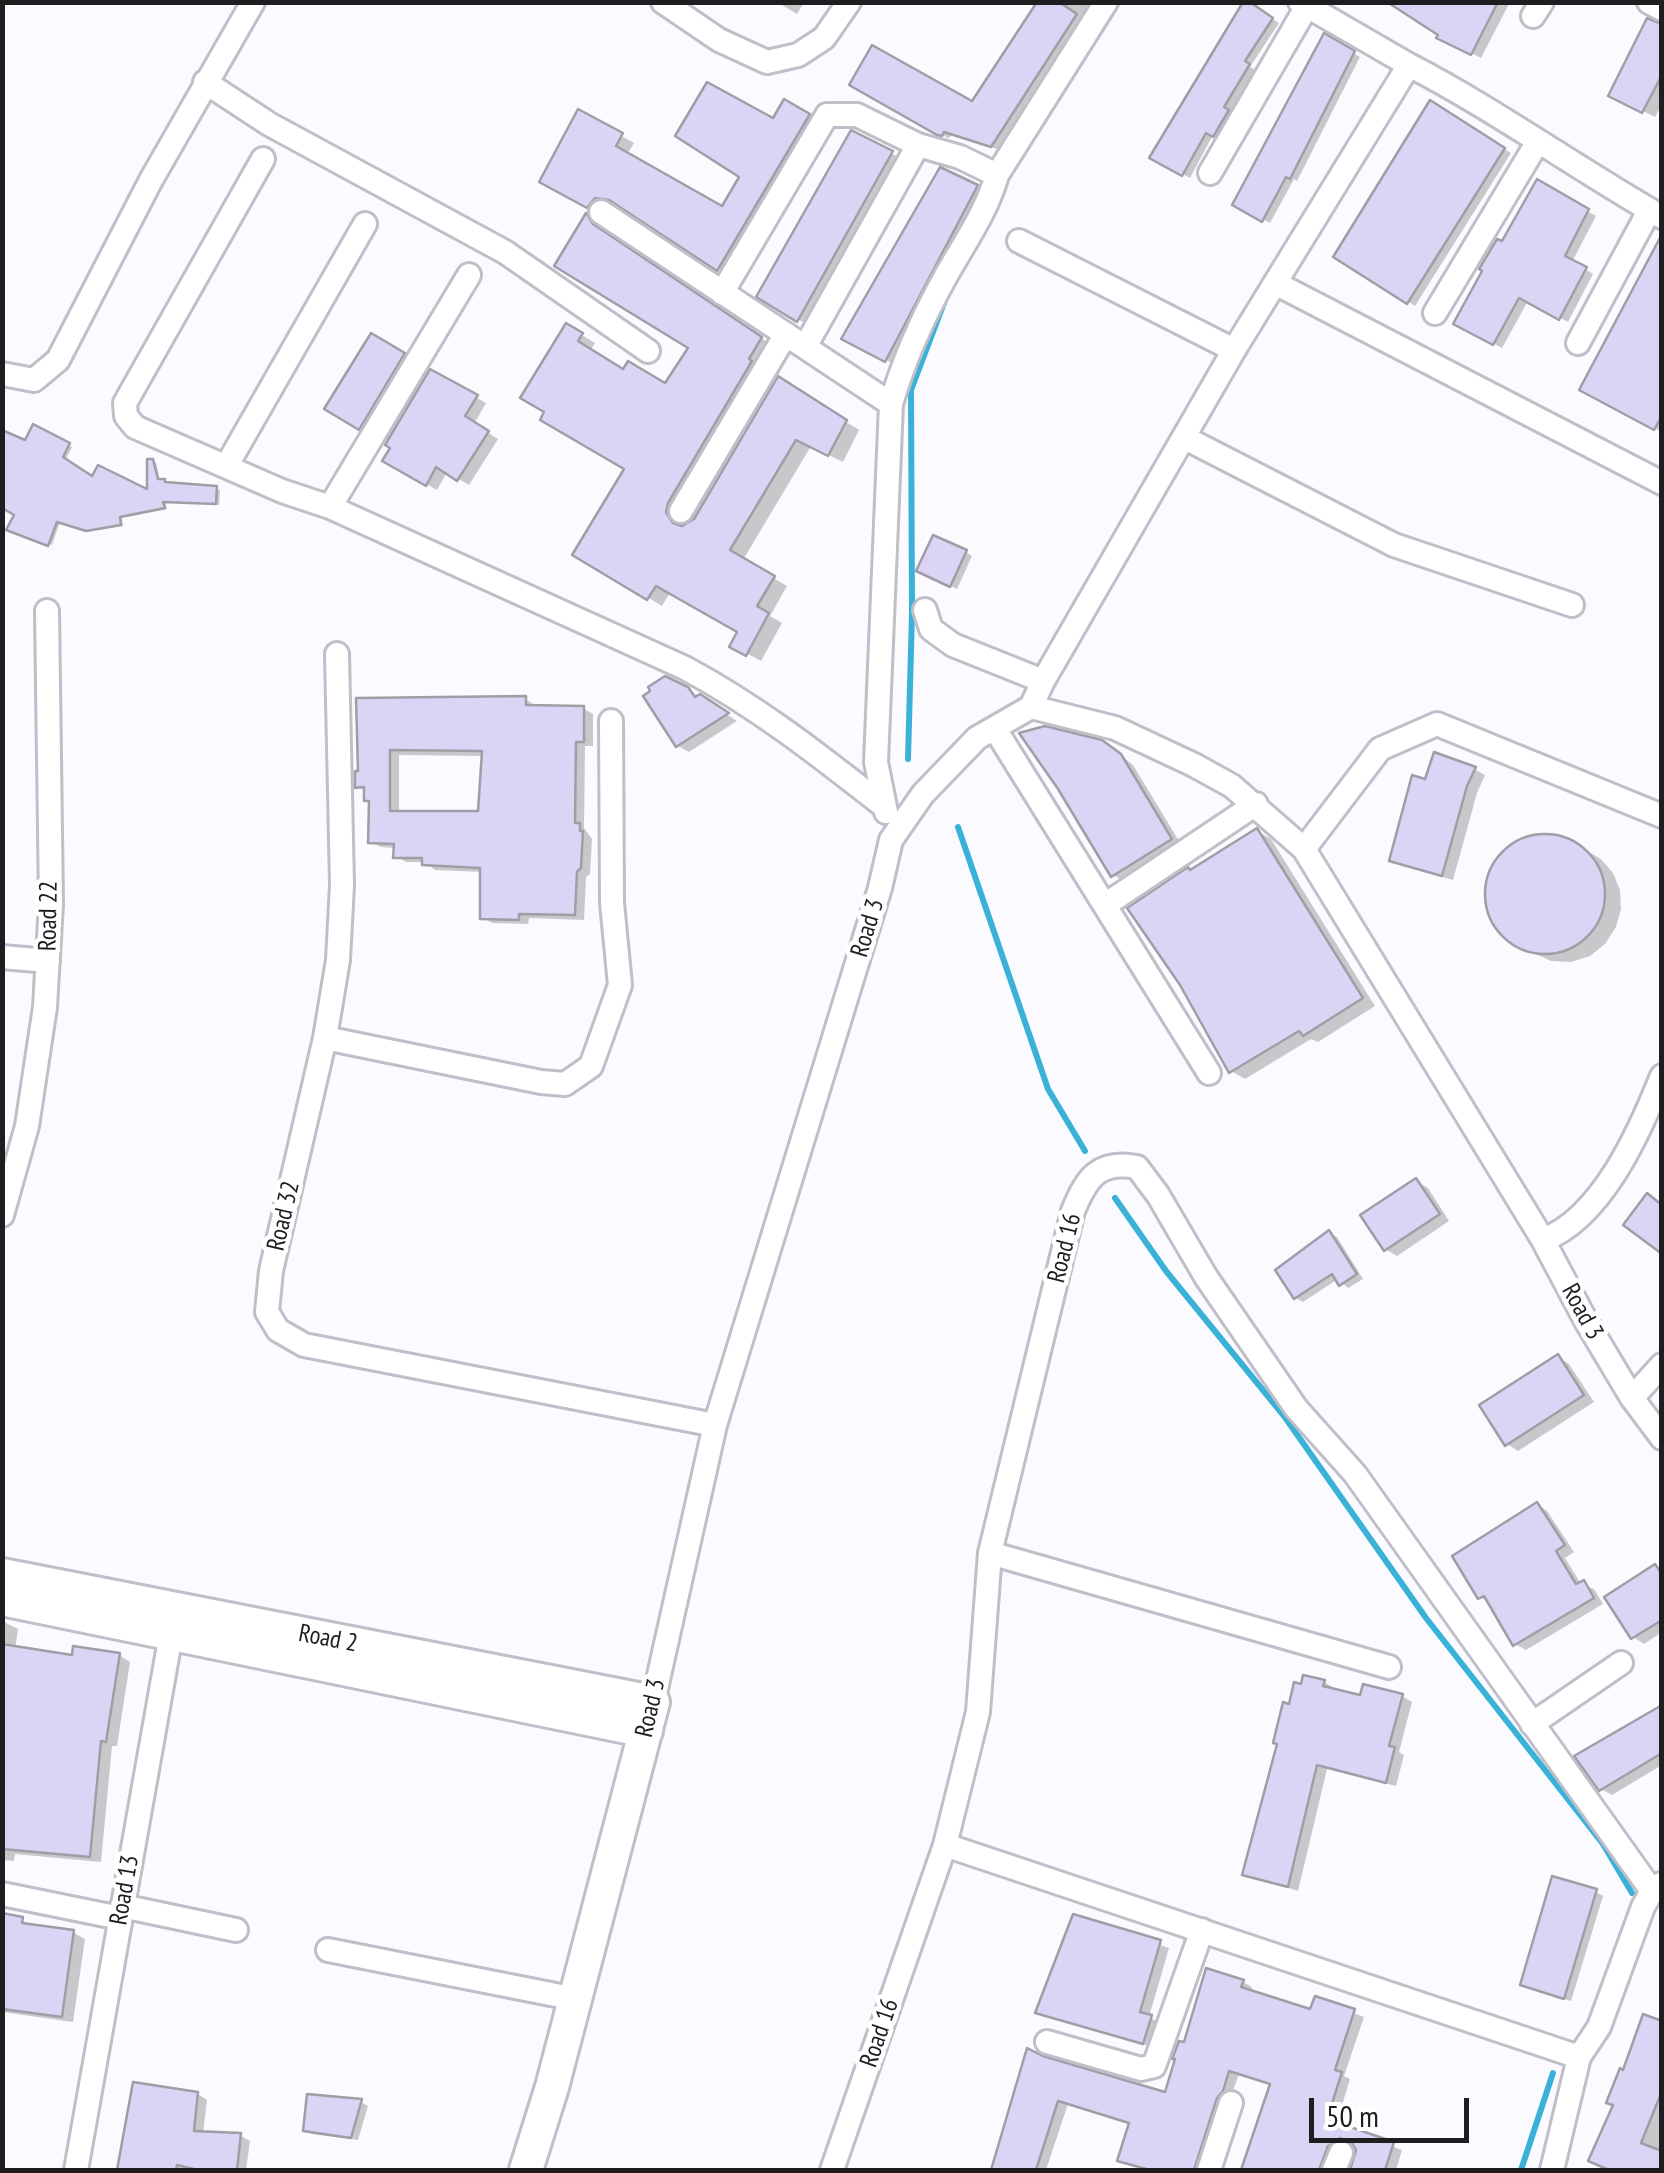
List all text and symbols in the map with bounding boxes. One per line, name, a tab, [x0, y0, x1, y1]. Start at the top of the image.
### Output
street label: Road 22	[33, 881, 65, 951]
street label: Road 3	[845, 895, 891, 961]
street label: Road 32	[261, 1178, 307, 1254]
street label: Road 16	[1042, 1210, 1088, 1286]
street label: Road 3	[1555, 1279, 1609, 1345]
street label: Road 2	[296, 1619, 360, 1659]
street label: Road 3	[630, 1676, 672, 1740]
street label: Road 13	[104, 1853, 146, 1927]
street label: Road 16	[854, 1995, 906, 2071]
scale bar	[1314, 2078, 1474, 2140]
text: 50 m	[1326, 2096, 1379, 2135]

